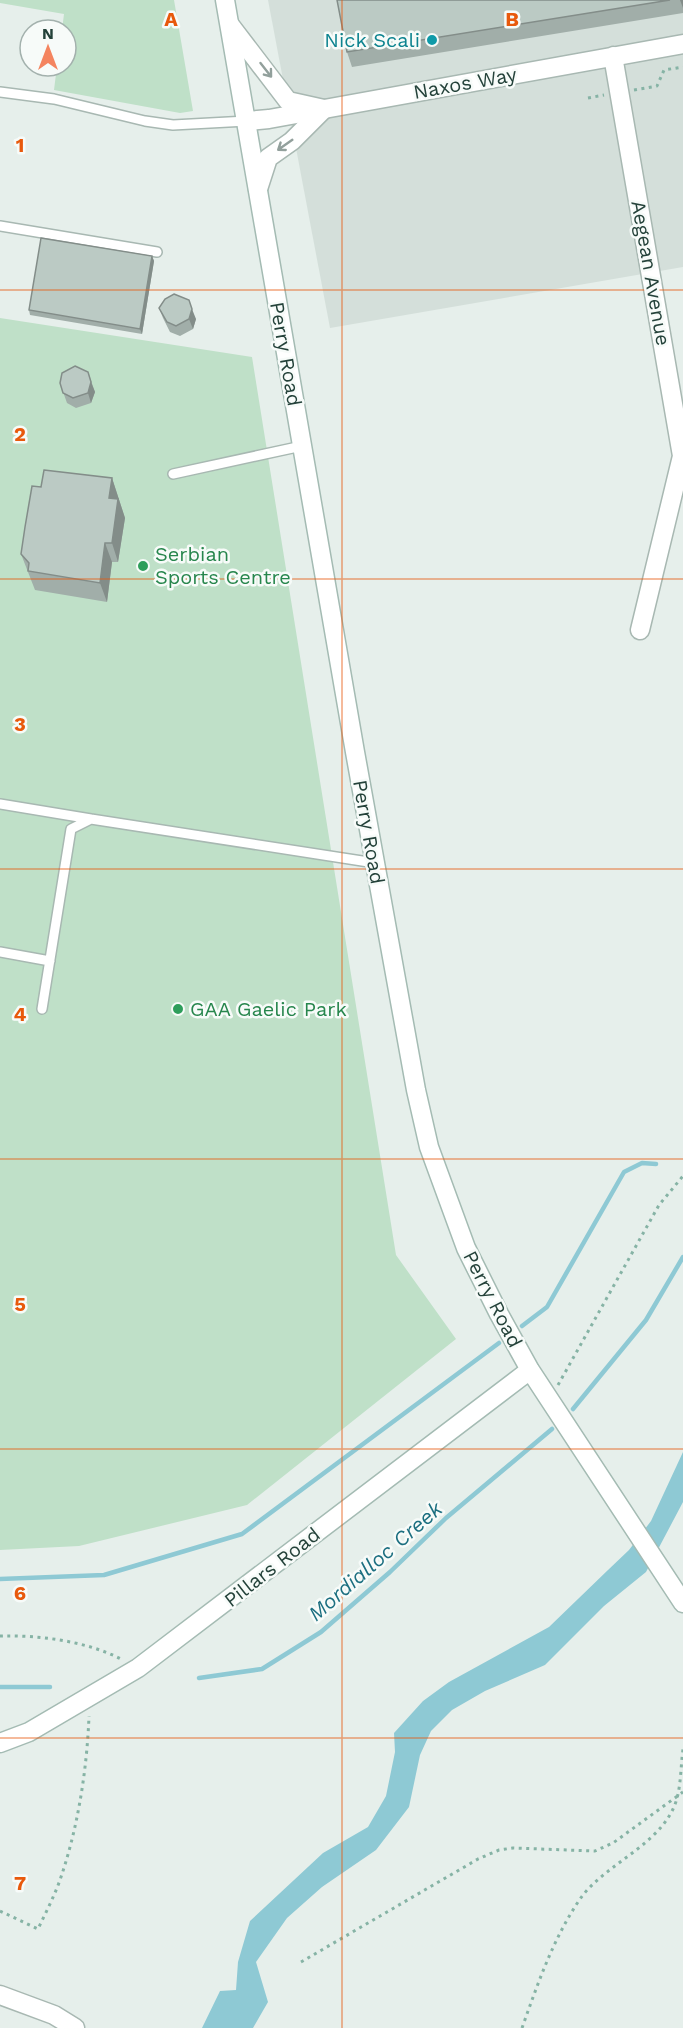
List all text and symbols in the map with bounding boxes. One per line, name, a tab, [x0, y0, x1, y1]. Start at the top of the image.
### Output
text: A	[164, 7, 178, 31]
text: B	[505, 7, 519, 31]
north arrow	[18, 18, 78, 78]
text: N	[42, 24, 54, 43]
place label: Nick Scali	[324, 28, 420, 52]
marker: Nick Scali	[425, 33, 439, 47]
one-way arrow	[260, 62, 272, 78]
street label: Naxos Way	[411, 62, 519, 104]
text: 1	[16, 133, 24, 157]
one-way arrow	[277, 139, 294, 151]
street label: Aegean Avenue	[626, 198, 676, 348]
street label: Perry Road	[265, 300, 307, 408]
text: 2	[14, 422, 26, 446]
place label: Serbian Sports Centre	[155, 542, 291, 589]
marker: Serbian Sports Centre	[136, 559, 150, 573]
text: 3	[14, 712, 26, 736]
street label: Perry Road	[348, 778, 390, 886]
place label: GAA Gaelic Park	[190, 997, 347, 1021]
text: 4	[14, 1002, 27, 1026]
marker: GAA Gaelic Park	[171, 1002, 185, 1016]
street label: Perry Road	[458, 1247, 528, 1351]
text: 5	[14, 1292, 26, 1316]
water label: Mordialloc Creek	[303, 1496, 448, 1626]
street label: Pillars Road	[219, 1522, 325, 1612]
text: 6	[14, 1581, 26, 1605]
text: 7	[14, 1871, 26, 1895]

